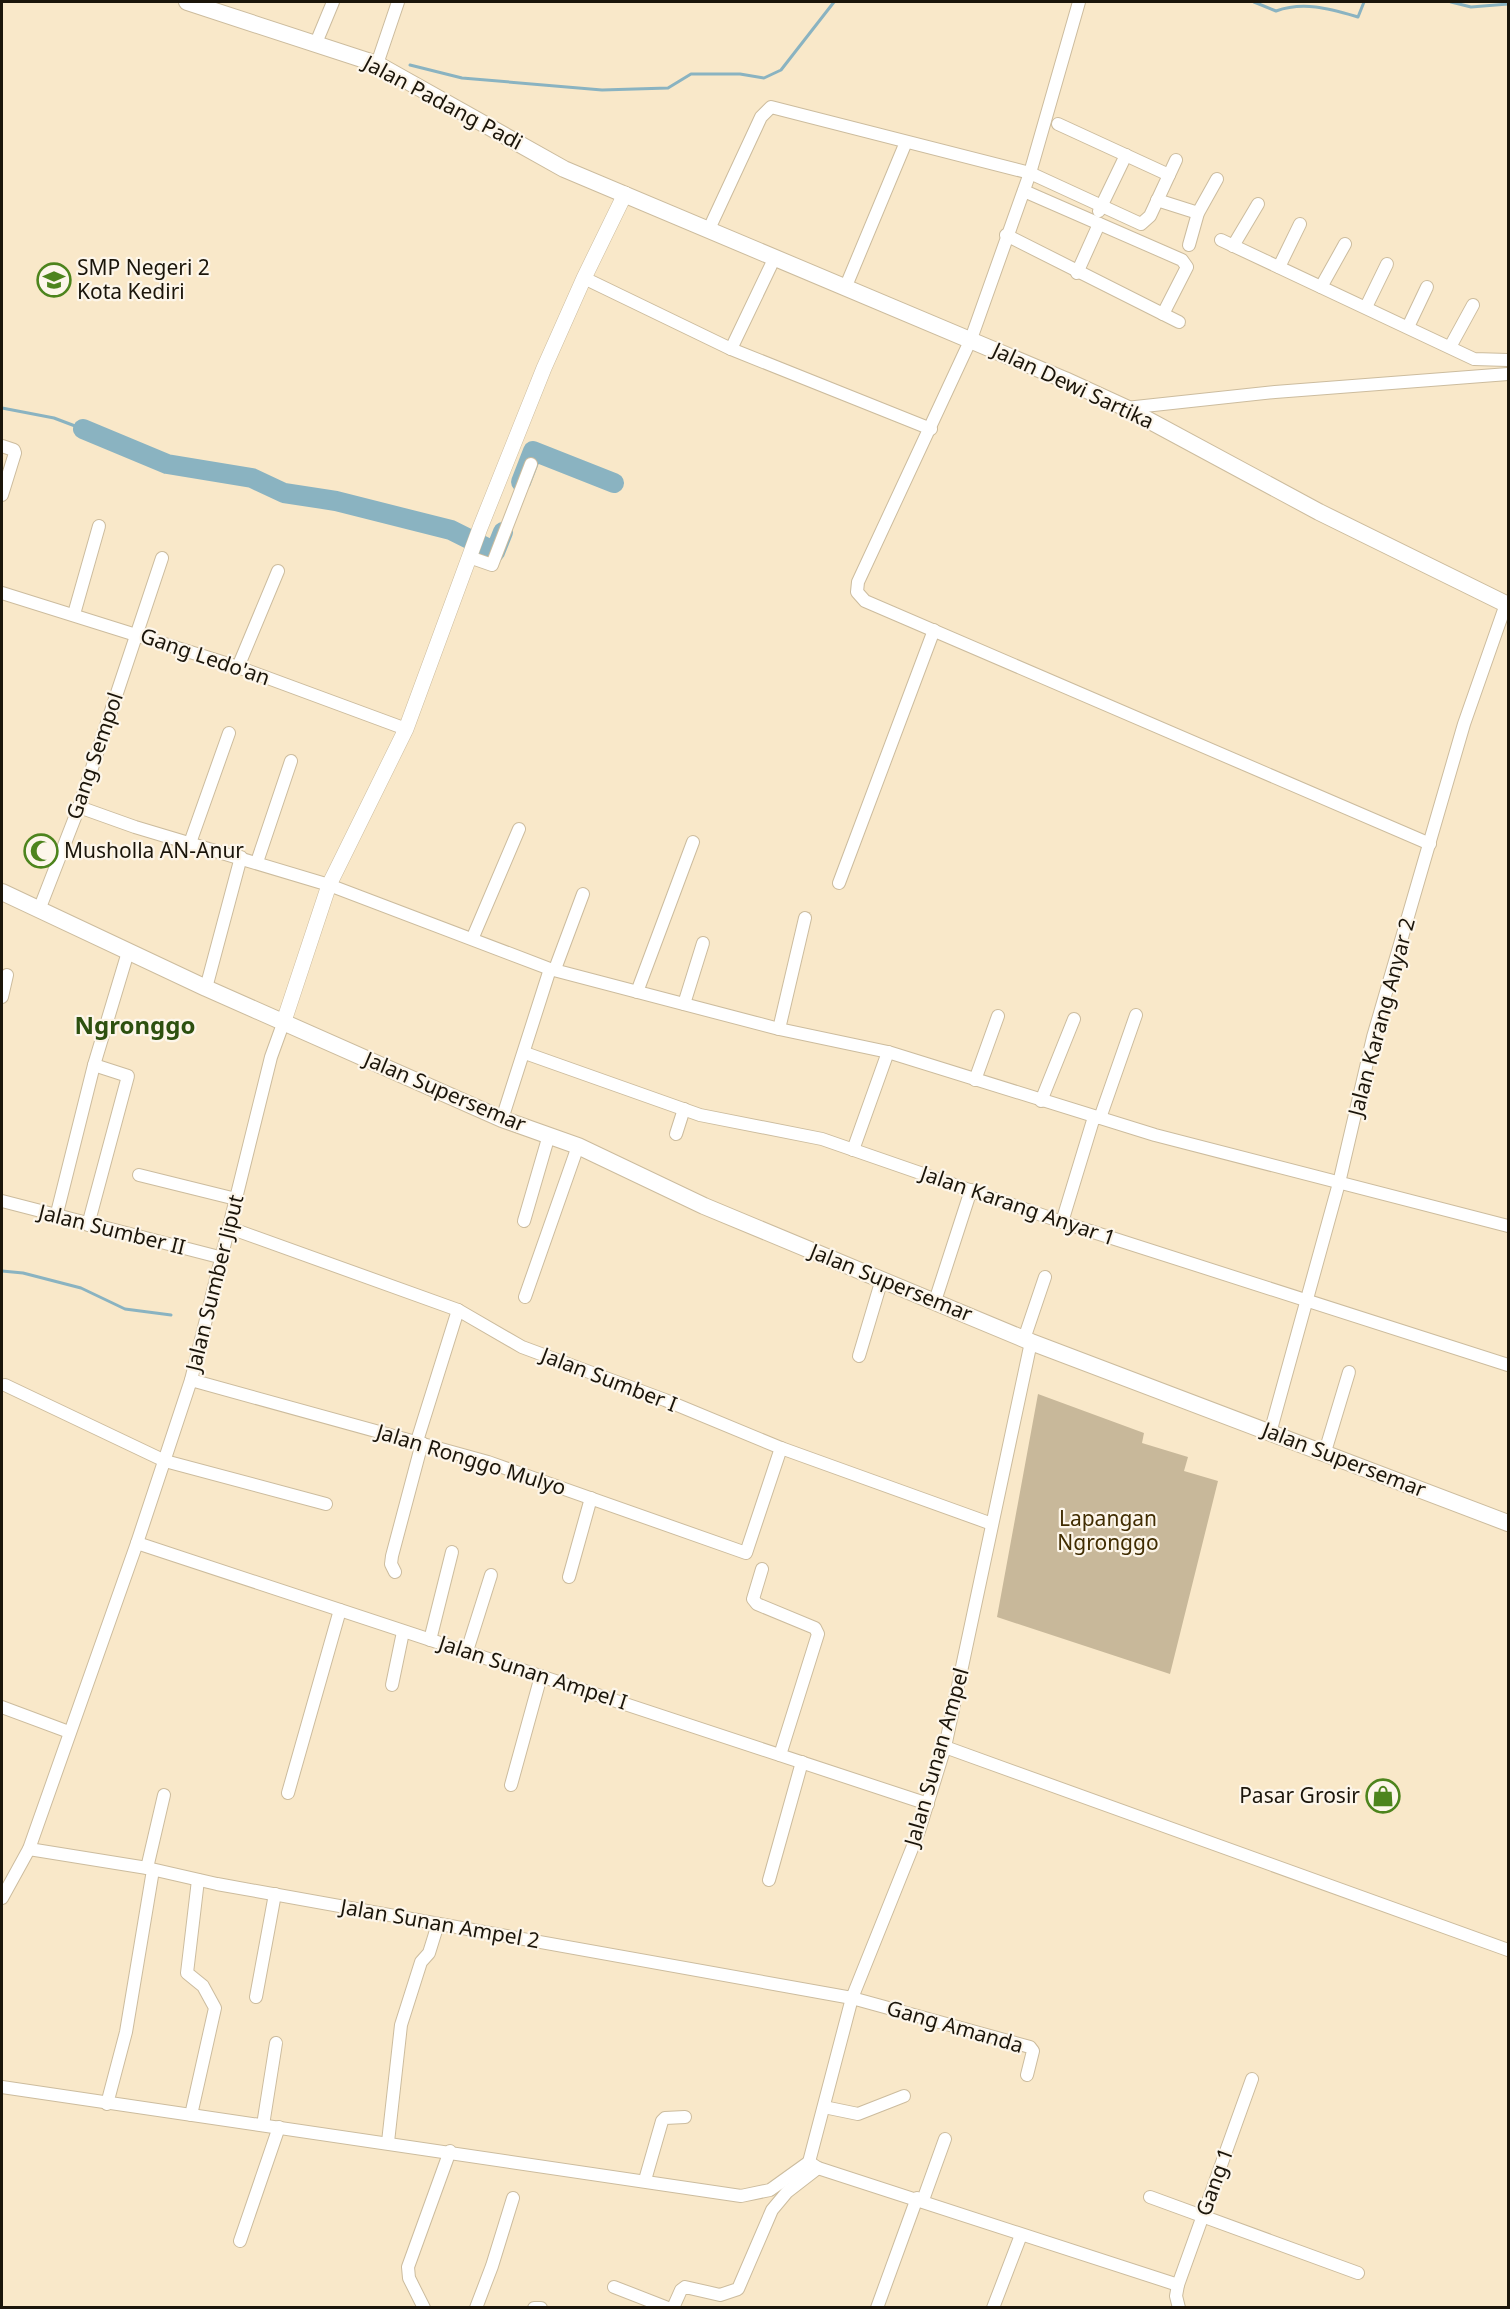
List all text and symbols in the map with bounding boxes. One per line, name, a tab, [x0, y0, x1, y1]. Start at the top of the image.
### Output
street label: Jalan Padang Padi	[357, 47, 528, 156]
place label: SMP Negeri 2 Kota Kediri	[77, 253, 210, 305]
school or university icon: SMP Negeri 2 Kota Kediri	[36, 262, 72, 298]
street label: Jalan Dewi Sartika	[986, 335, 1159, 435]
street label: Gang Ledo'an	[137, 621, 274, 691]
street label: Gang Sempol	[59, 688, 129, 823]
mosque icon: Musholla AN-Anur	[23, 833, 59, 869]
place label: Musholla AN-Anur	[64, 836, 244, 864]
street label: Jalan Karang Anyar 2	[1341, 914, 1421, 1121]
district label: Ngronggo	[75, 1008, 195, 1041]
street label: Jalan Supersemar	[358, 1044, 531, 1138]
street label: Jalan Karang Anyar 1	[915, 1158, 1119, 1252]
street label: Jalan Sumber Jiput	[178, 1191, 250, 1376]
street label: Jalan Sumber II	[34, 1197, 189, 1261]
street label: Jalan Supersemar	[804, 1236, 977, 1328]
street label: Jalan Sumber I	[536, 1340, 681, 1418]
street label: Jalan Supersemar	[1257, 1414, 1430, 1503]
street label: Jalan Ronggo Mulyo	[371, 1416, 569, 1501]
park label: Lapangan Ngronggo	[1057, 1504, 1159, 1556]
street label: Jalan Sunan Ampel I	[434, 1628, 631, 1716]
street label: Jalan Sunan Ampel	[897, 1664, 975, 1851]
shop icon: Pasar Grosir	[1365, 1778, 1401, 1814]
place label: Pasar Grosir	[1239, 1781, 1360, 1809]
street label: Jalan Sunan Ampel 2	[337, 1891, 542, 1954]
street label: Gang Amanda	[884, 1993, 1027, 2059]
street label: Gang 1	[1189, 2144, 1239, 2220]

